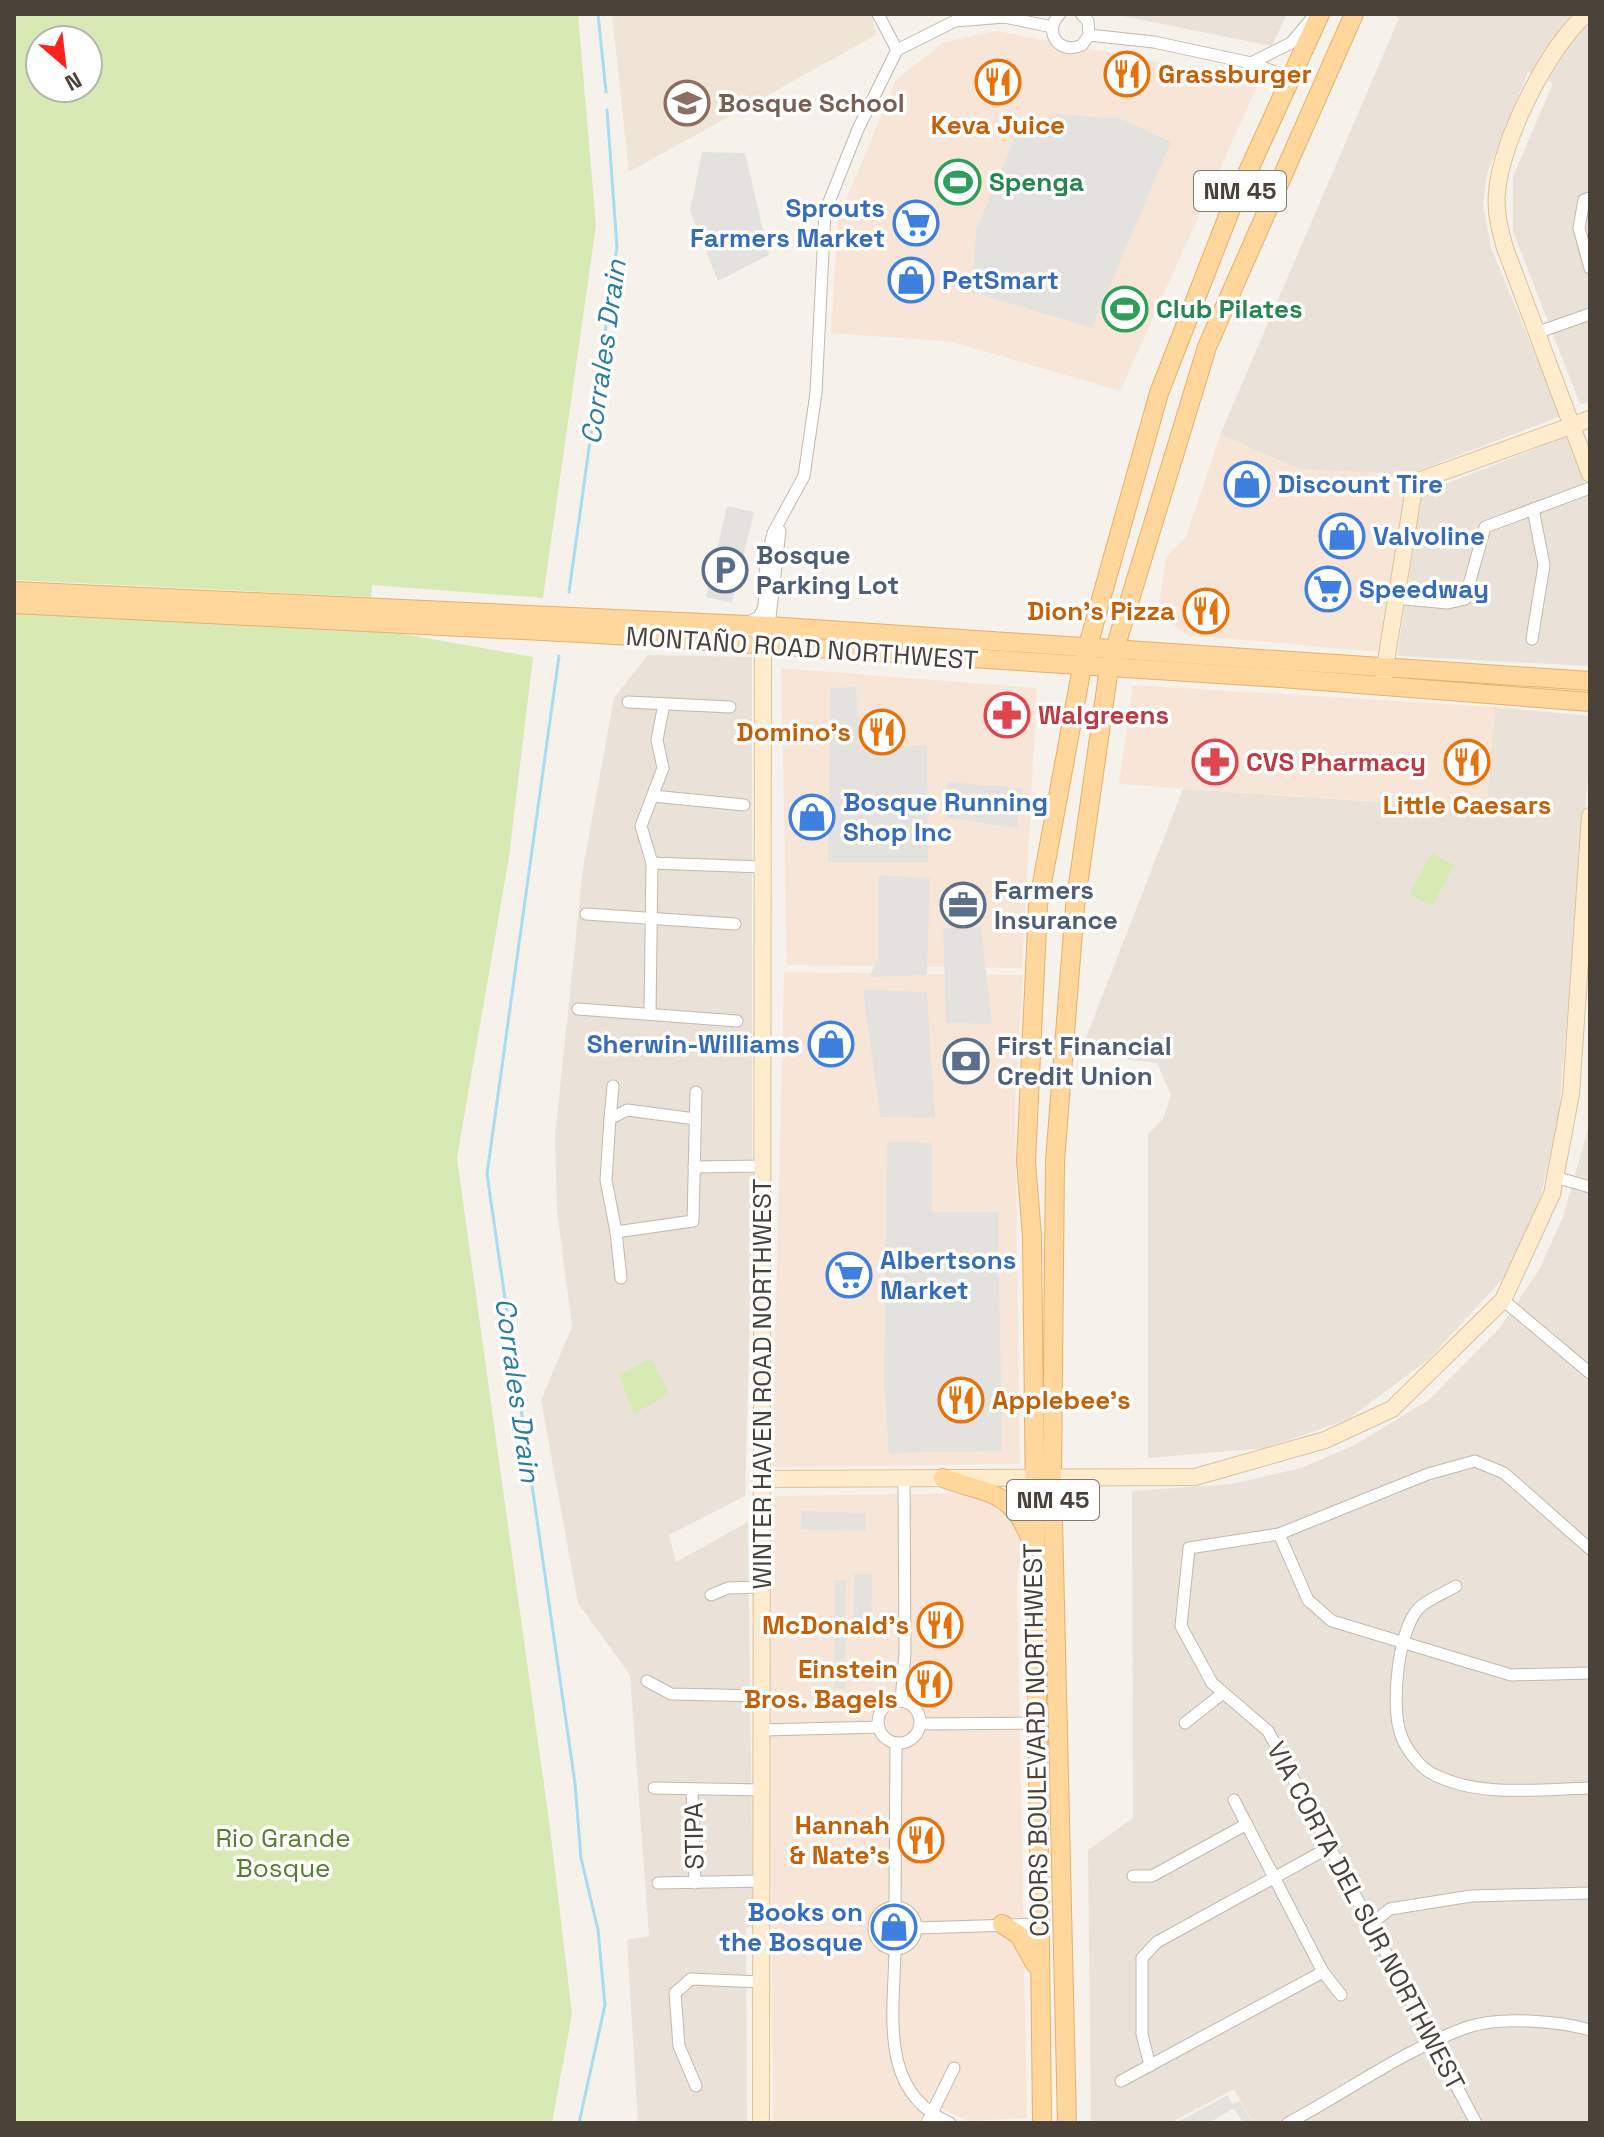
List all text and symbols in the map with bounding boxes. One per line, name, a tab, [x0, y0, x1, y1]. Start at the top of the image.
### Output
north arrow	[24, 24, 104, 104]
restaurant icon: Grassburger	[1103, 50, 1151, 98]
place label: Grassburger	[1158, 57, 1312, 91]
restaurant icon: Keva Juice	[974, 58, 1022, 106]
text: N	[60, 66, 86, 97]
school or university icon: Bosque School	[663, 79, 711, 127]
place label: Bosque School	[718, 86, 905, 120]
place label: Keva Juice	[931, 108, 1065, 142]
sports icon: Spenga	[934, 158, 982, 206]
place label: Spenga	[989, 165, 1084, 199]
road number: NM 45	[1194, 171, 1286, 211]
place label: Sprouts Farmers Market	[690, 191, 885, 255]
supermarket icon: Sprouts Farmers Market	[892, 199, 940, 247]
water label: Corrales Drain	[572, 256, 634, 447]
shop icon: PetSmart	[887, 256, 935, 304]
place label: PetSmart	[942, 263, 1059, 297]
sports icon: Club Pilates	[1101, 285, 1149, 333]
place label: Club Pilates	[1156, 292, 1303, 326]
shop icon: Discount Tire	[1223, 460, 1271, 508]
place label: Discount Tire	[1278, 467, 1443, 501]
shop icon: Valvoline	[1318, 512, 1366, 560]
place label: Valvoline	[1373, 519, 1485, 553]
place label: Bosque Parking Lot	[756, 538, 899, 602]
parking icon: Bosque Parking Lot	[701, 546, 749, 594]
supermarket icon: Speedway	[1304, 565, 1352, 613]
place label: Speedway	[1359, 572, 1489, 606]
restaurant icon: Dion's Pizza	[1182, 587, 1230, 635]
place label: Dion's Pizza	[1027, 594, 1175, 628]
street label: MONTAÑO ROAD NORTHWEST	[625, 619, 979, 677]
pharmacy icon: Walgreens	[983, 691, 1031, 739]
place label: Walgreens	[1038, 698, 1169, 732]
restaurant icon: Domino's	[858, 708, 906, 756]
place label: Domino's	[736, 715, 851, 749]
pharmacy icon: CVS Pharmacy	[1191, 738, 1239, 786]
restaurant icon: Little Caesars	[1443, 738, 1491, 786]
place label: CVS Pharmacy	[1246, 745, 1426, 779]
place label: Bosque Running Shop Inc	[843, 785, 1048, 849]
place label: Little Caesars	[1383, 788, 1551, 822]
shop icon: Bosque Running Shop Inc	[788, 793, 836, 841]
place label: Farmers Insurance	[994, 873, 1118, 937]
office icon: Farmers Insurance	[939, 881, 987, 929]
shop icon: Sherwin-Williams	[807, 1020, 855, 1068]
place label: Sherwin-Williams	[587, 1027, 800, 1061]
place label: First Financial Credit Union	[997, 1029, 1172, 1093]
bank icon: First Financial Credit Union	[942, 1037, 990, 1085]
street label: WINTER HAVEN ROAD NORTHWEST	[745, 1179, 779, 1589]
place label: Albertsons Market	[880, 1243, 1016, 1307]
supermarket icon: Albertsons Market	[825, 1251, 873, 1299]
water label: Corrales Drain	[487, 1295, 549, 1486]
restaurant icon: Applebee's	[937, 1376, 985, 1424]
place label: Applebee's	[992, 1383, 1131, 1417]
road number: NM 45	[1007, 1480, 1099, 1520]
street label: COORS BOULEVARD NORTHWEST	[1016, 1543, 1056, 1937]
restaurant icon: McDonald's	[916, 1601, 964, 1649]
place label: McDonald's	[762, 1608, 909, 1642]
place label: Einstein Bros. Bagels	[744, 1652, 898, 1716]
restaurant icon: Einstein Bros. Bagels	[905, 1660, 953, 1708]
street label: VIA CORTA DEL SUR NORTHWEST	[1259, 1735, 1473, 2097]
street label: STIPA	[676, 1802, 712, 1870]
place label: Hannah & Nate's	[790, 1808, 890, 1872]
restaurant icon: Hannah & Nate's	[897, 1816, 945, 1864]
park label: Rio Grande Bosque	[215, 1821, 351, 1885]
place label: Books on the Bosque	[719, 1895, 863, 1959]
shop icon: Books on the Bosque	[870, 1903, 918, 1951]

